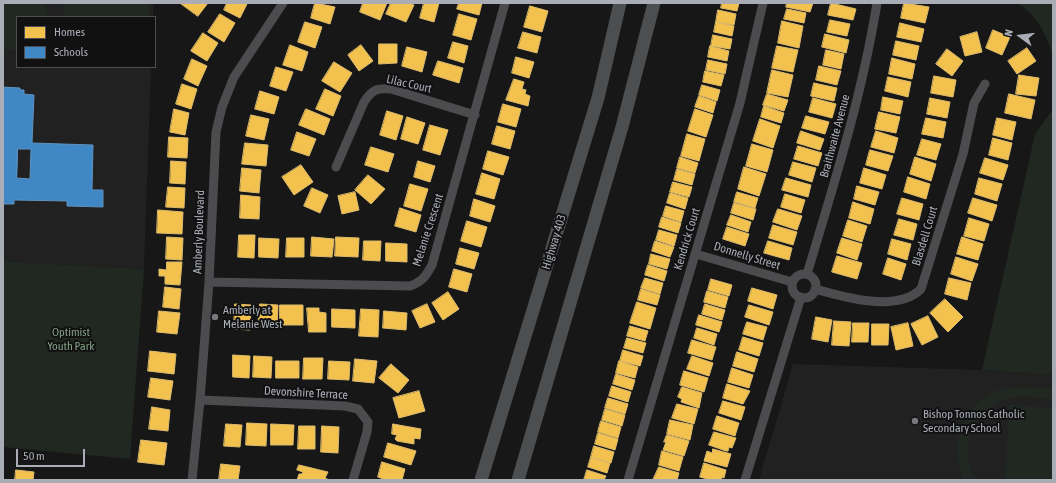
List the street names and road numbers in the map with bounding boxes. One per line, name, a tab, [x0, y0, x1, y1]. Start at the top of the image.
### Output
street label: Lilac Court	[385, 72, 433, 96]
street label: Braithwaite Avenue	[817, 93, 853, 179]
street label: Amberly Boulevard	[190, 190, 208, 274]
street label: Melanie Crescent	[409, 192, 447, 268]
street label: Blasdell Court	[909, 204, 941, 268]
street label: Kendrick Court	[671, 206, 703, 272]
street label: Highway 403	[539, 213, 569, 271]
street label: Donnelly Street	[712, 239, 782, 273]
street label: Devonshire Terrace	[264, 384, 348, 402]

